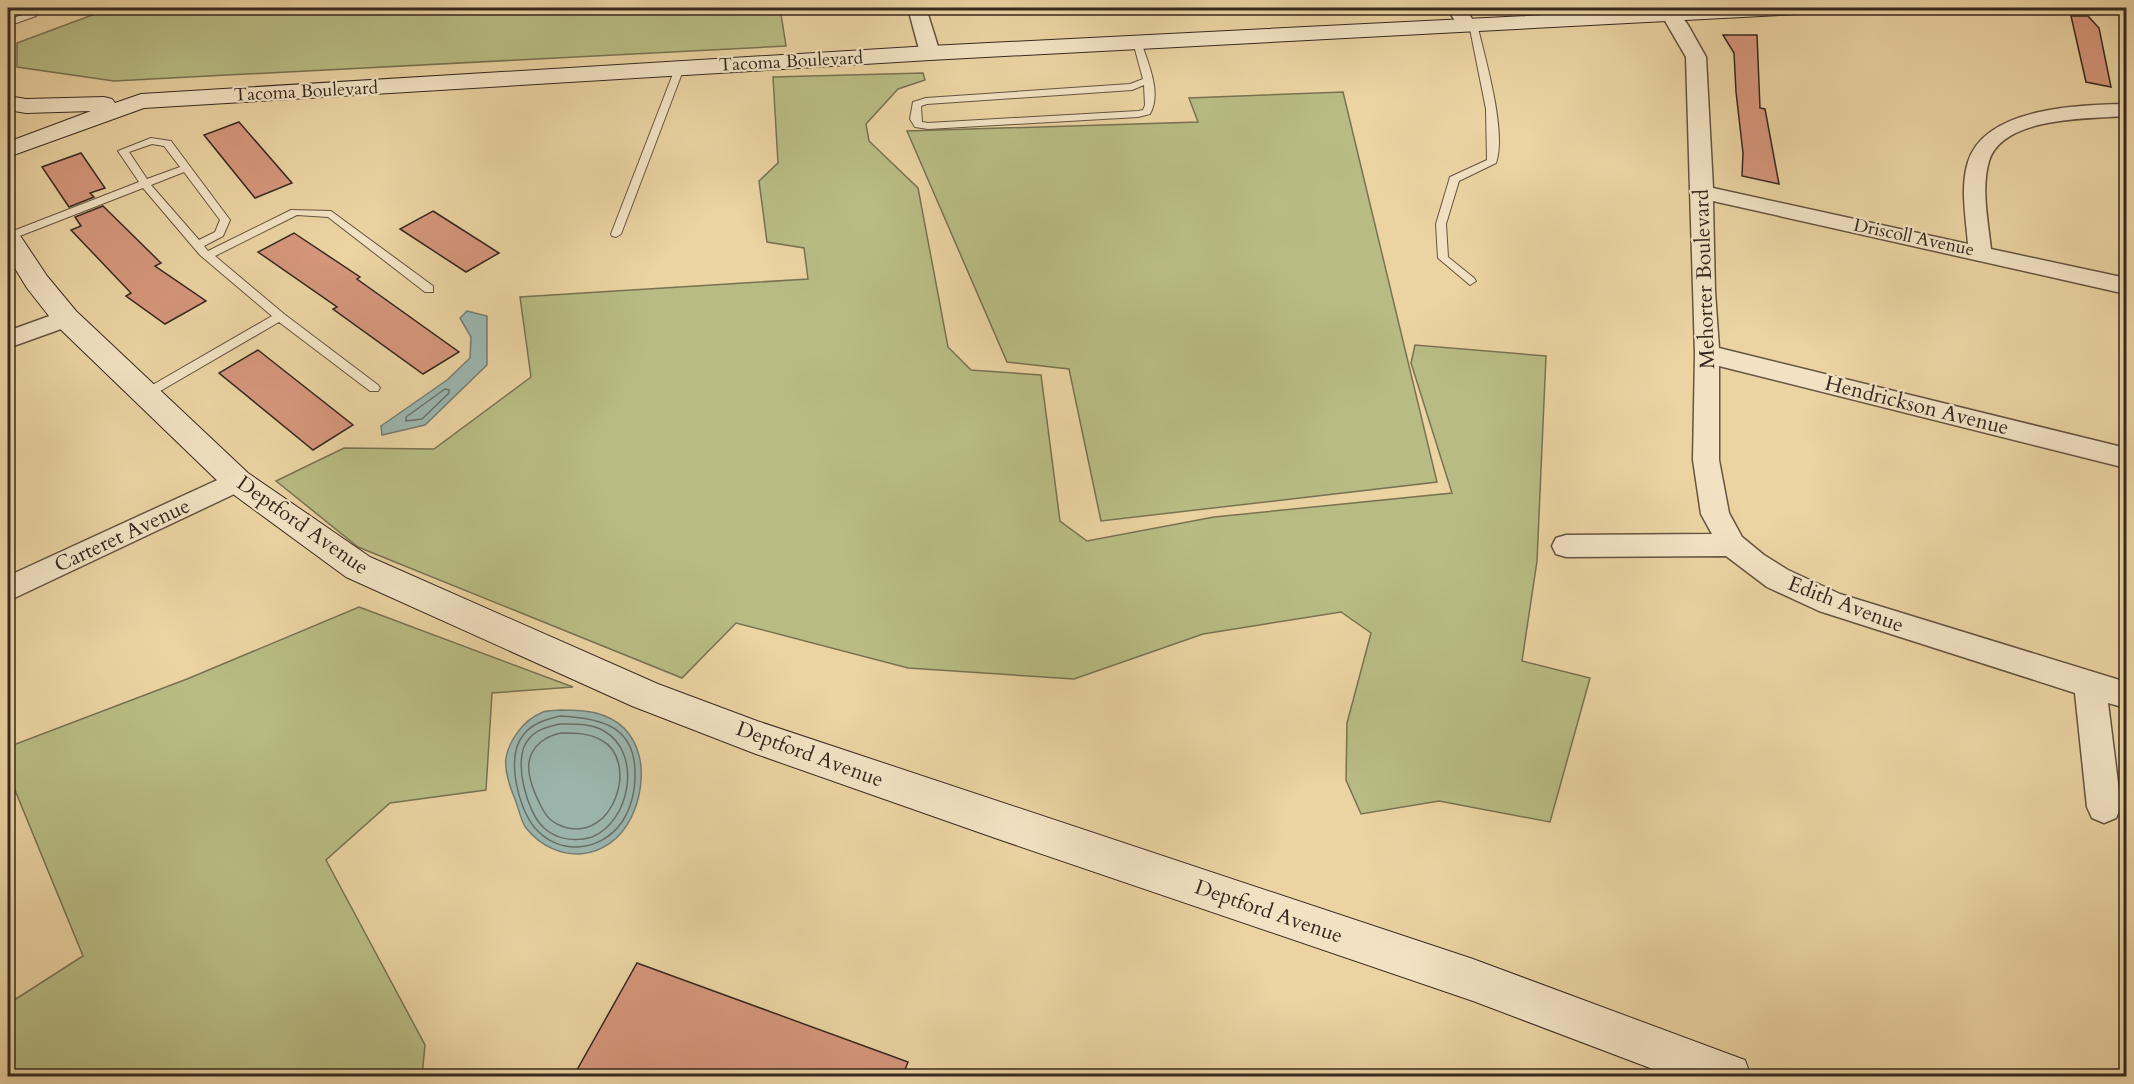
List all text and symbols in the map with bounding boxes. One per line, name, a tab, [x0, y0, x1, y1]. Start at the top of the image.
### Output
street label: Tacoma Boulevard	[718, 45, 864, 78]
street label: Tacoma Boulevard	[233, 75, 379, 108]
street label: Mehorter Boulevard	[1687, 189, 1722, 369]
street label: Driscoll Avenue	[1851, 213, 1976, 262]
street label: Hendrickson Avenue	[1822, 369, 2012, 442]
street label: Deptford Avenue	[231, 469, 374, 582]
street label: Carteret Avenue	[50, 491, 195, 580]
street label: Edith Avenue	[1784, 569, 1908, 640]
street label: Deptford Avenue	[732, 714, 887, 795]
street label: Deptford Avenue	[1191, 873, 1347, 950]

